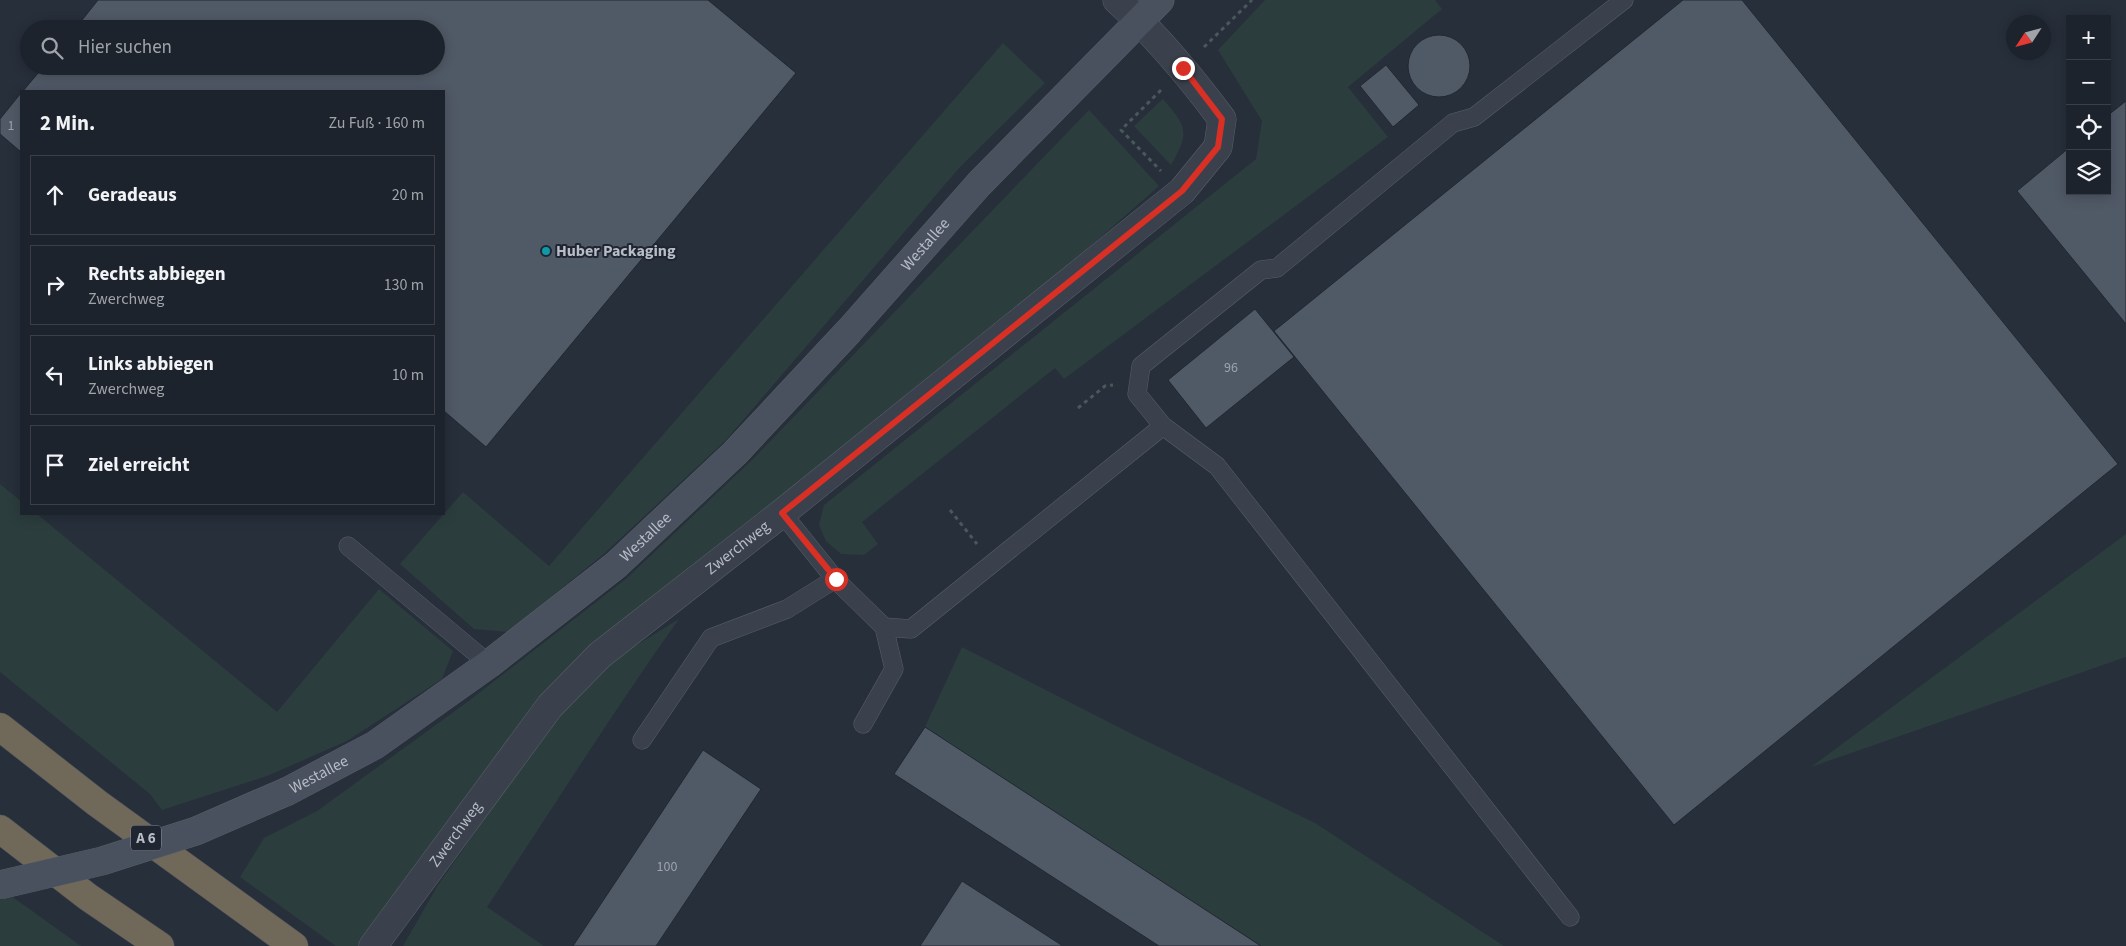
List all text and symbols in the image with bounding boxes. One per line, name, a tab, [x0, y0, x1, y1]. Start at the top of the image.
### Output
north arrow	[2006, 15, 2051, 60]
map controls	[2066, 15, 2111, 195]
button: +	[2066, 15, 2111, 60]
search box	[20, 20, 445, 75]
icon: search	[38, 34, 66, 62]
text: Hier suchen	[78, 34, 172, 61]
route end	[1172, 57, 1195, 80]
button: −	[2066, 60, 2111, 105]
button: locate	[2066, 105, 2111, 150]
text: 2 Min.	[40, 108, 95, 138]
text: Zu Fuß · 160 m	[329, 112, 425, 134]
house number: 1	[8, 116, 15, 136]
button: layers	[2066, 150, 2111, 195]
icon: ahead	[41, 181, 69, 209]
text: Geradeaus	[88, 182, 177, 209]
text: 20 m	[392, 184, 424, 206]
street label: Westallee	[896, 213, 955, 276]
place label: Huber Packaging	[556, 240, 676, 262]
marker: Huber Packaging	[540, 245, 552, 257]
text: Rechts abbiegen	[88, 261, 226, 288]
icon: right	[41, 271, 69, 299]
text: 130 m	[384, 274, 424, 296]
text: Zwerchweg	[88, 288, 164, 310]
text: Links abbiegen	[88, 351, 214, 378]
house number: 96	[1224, 358, 1238, 378]
icon: left	[41, 361, 69, 389]
text: 10 m	[392, 364, 424, 386]
text: Zwerchweg	[88, 378, 164, 400]
icon: arrive	[41, 451, 69, 479]
text: Ziel erreicht	[88, 452, 189, 479]
street label: Westallee	[615, 507, 677, 567]
street label: Zwerchweg	[701, 516, 774, 580]
route start	[825, 568, 848, 591]
street label: Westallee	[285, 750, 352, 799]
street label: Zwerchweg	[424, 797, 487, 871]
road number: A 6	[131, 826, 161, 850]
house number: 100	[657, 857, 677, 877]

